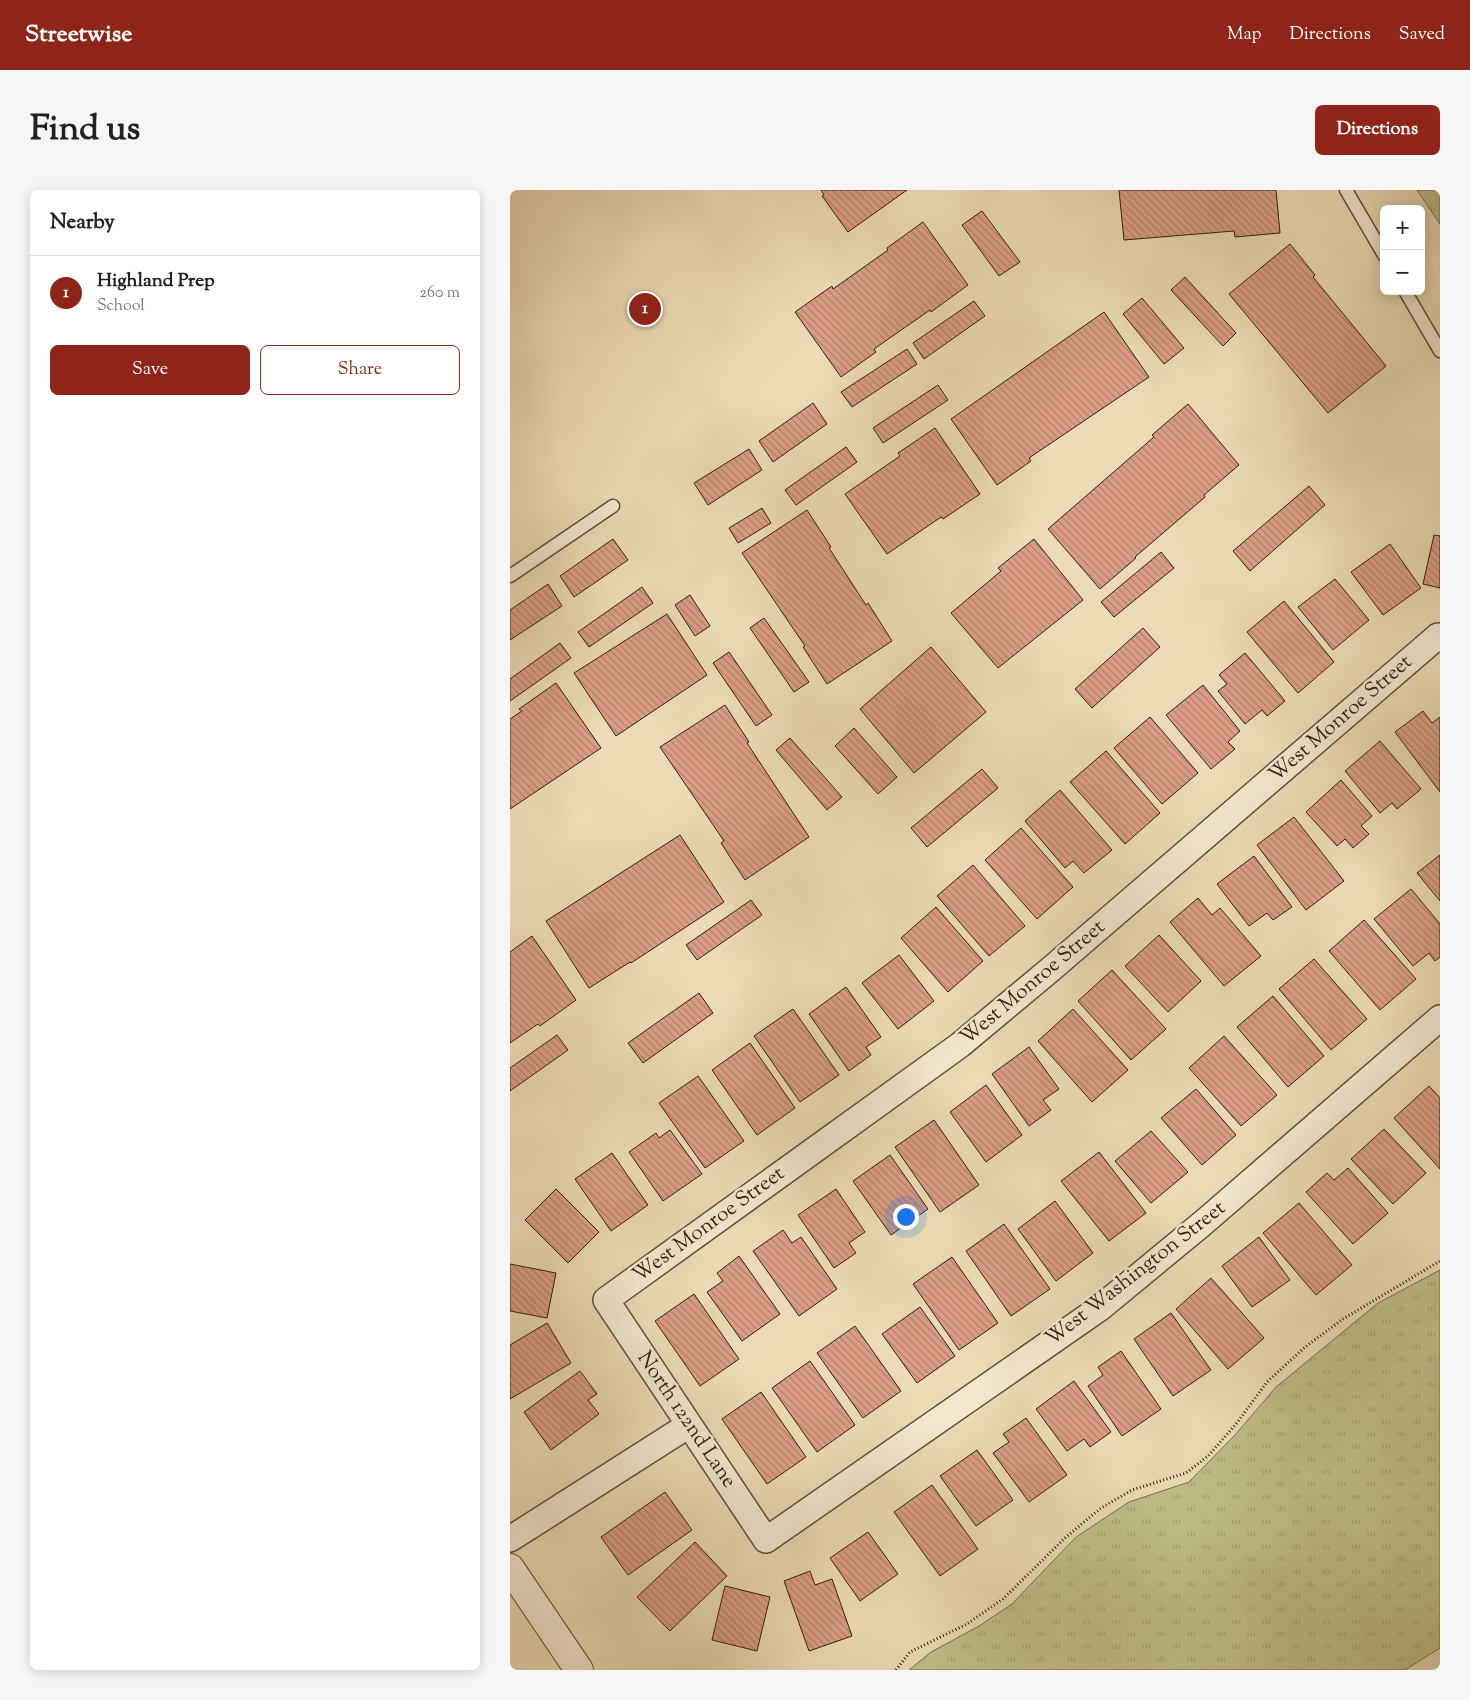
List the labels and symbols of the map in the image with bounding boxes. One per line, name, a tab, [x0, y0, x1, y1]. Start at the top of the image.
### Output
pin: 1	[629, 290, 661, 328]
street label: West Monroe Street	[1263, 648, 1419, 790]
street label: West Monroe Street	[954, 913, 1112, 1053]
street label: West Monroe Street	[627, 1160, 791, 1290]
street label: West Washington Street	[1039, 1194, 1233, 1354]
your location	[893, 1204, 919, 1230]
street label: North 122nd Lane	[629, 1346, 743, 1494]

